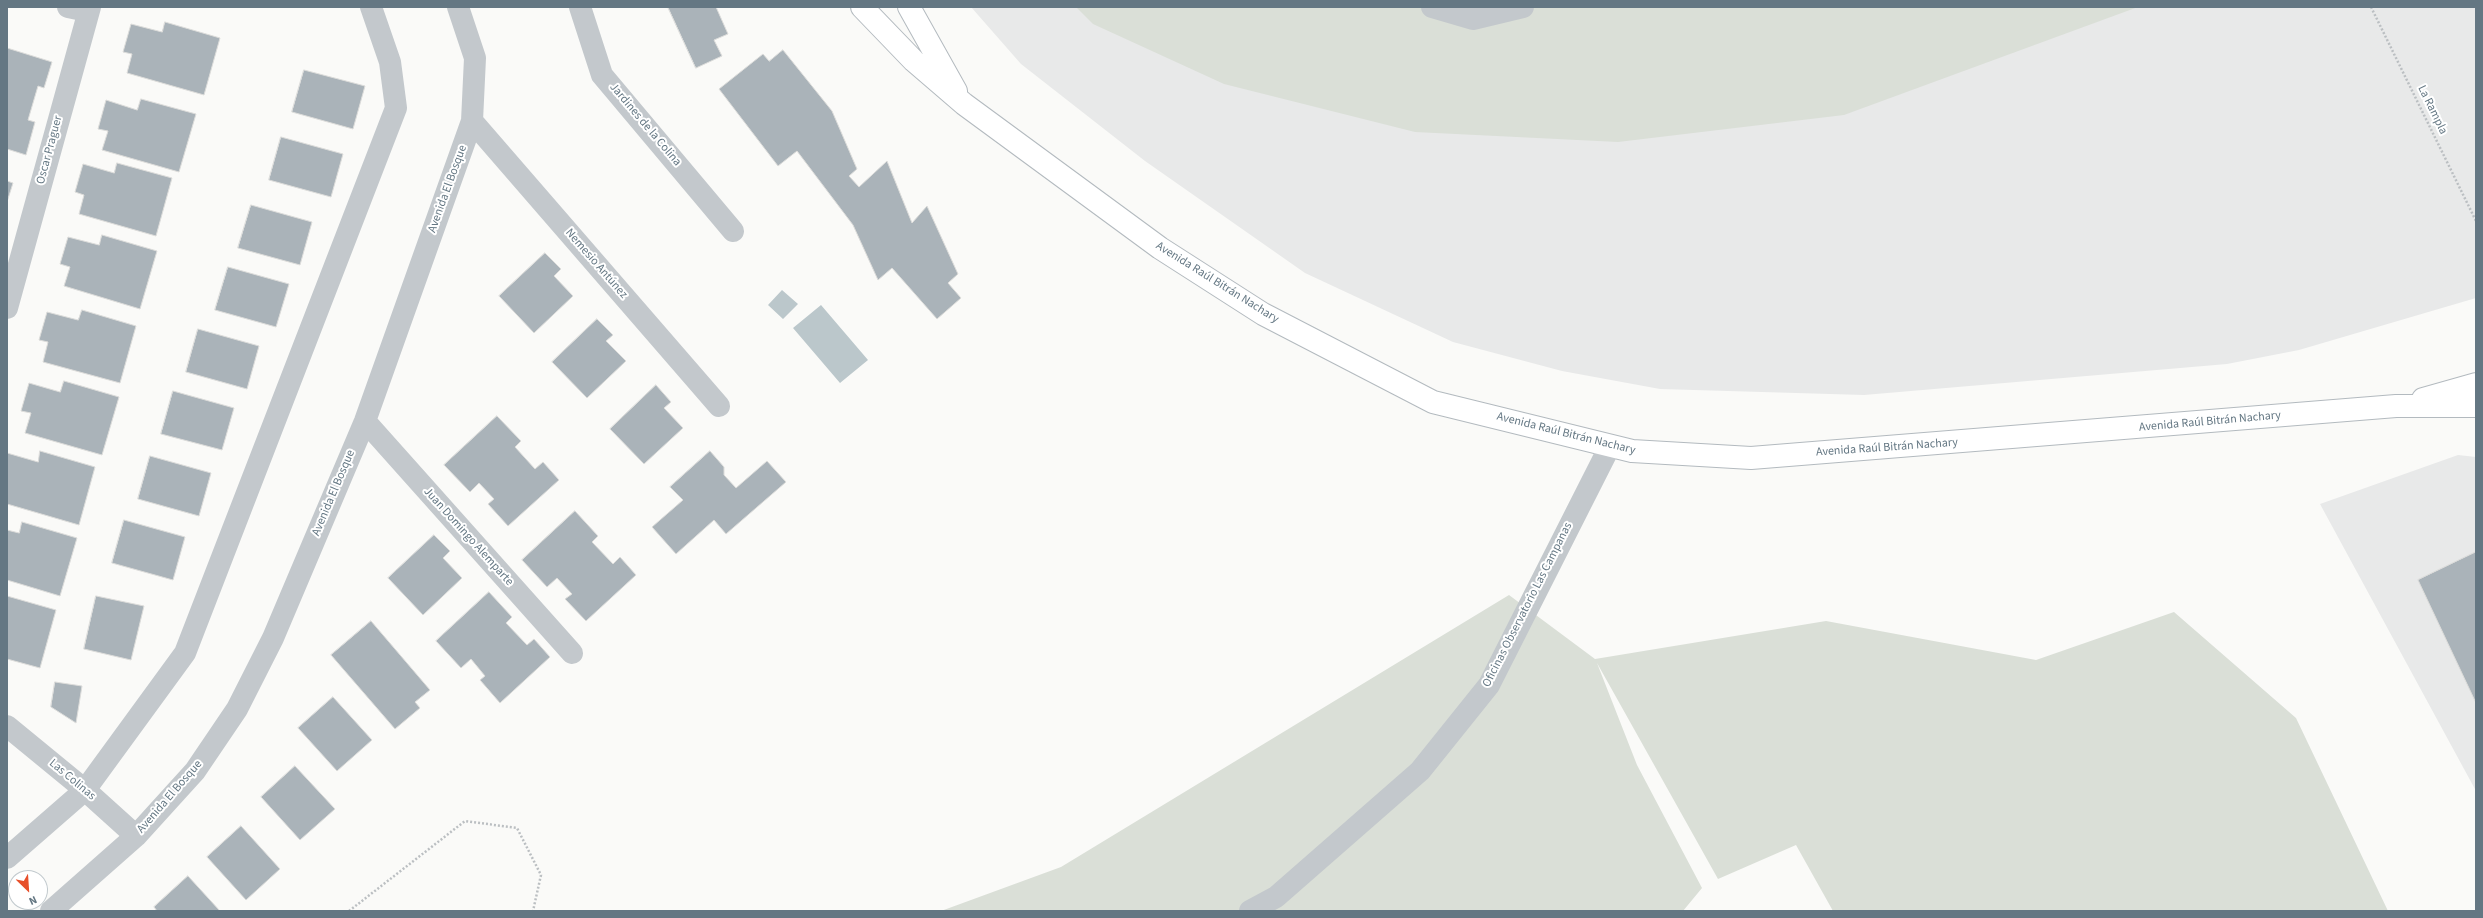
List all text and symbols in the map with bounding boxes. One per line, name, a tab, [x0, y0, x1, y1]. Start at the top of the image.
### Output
street label: Jardines de la Colina	[606, 81, 684, 169]
street label: La Rampla	[2414, 83, 2450, 137]
street label: Oscar Praguer	[34, 114, 66, 186]
street label: Avenida El Bosque	[425, 143, 471, 235]
street label: Nemesio Antúnez	[562, 226, 630, 302]
street label: Avenida Raúl Bitrán Nachary	[1153, 239, 1281, 327]
street label: Avenida Raúl Bitrán Nachary	[2139, 409, 2281, 435]
street label: Avenida Raúl Bitrán Nachary	[1495, 410, 1637, 458]
street label: Avenida Raúl Bitrán Nachary	[1816, 436, 1958, 460]
street label: Avenida El Bosque	[309, 448, 359, 538]
street label: Juan Domingo Alemparte	[420, 485, 516, 589]
street label: Oficinas Observatorio Las Campanas	[1480, 520, 1576, 690]
street label: Las Colinas	[46, 756, 98, 804]
street label: Avenida El Bosque	[134, 758, 206, 836]
north arrow	[8, 870, 48, 910]
text: N	[26, 892, 39, 909]

